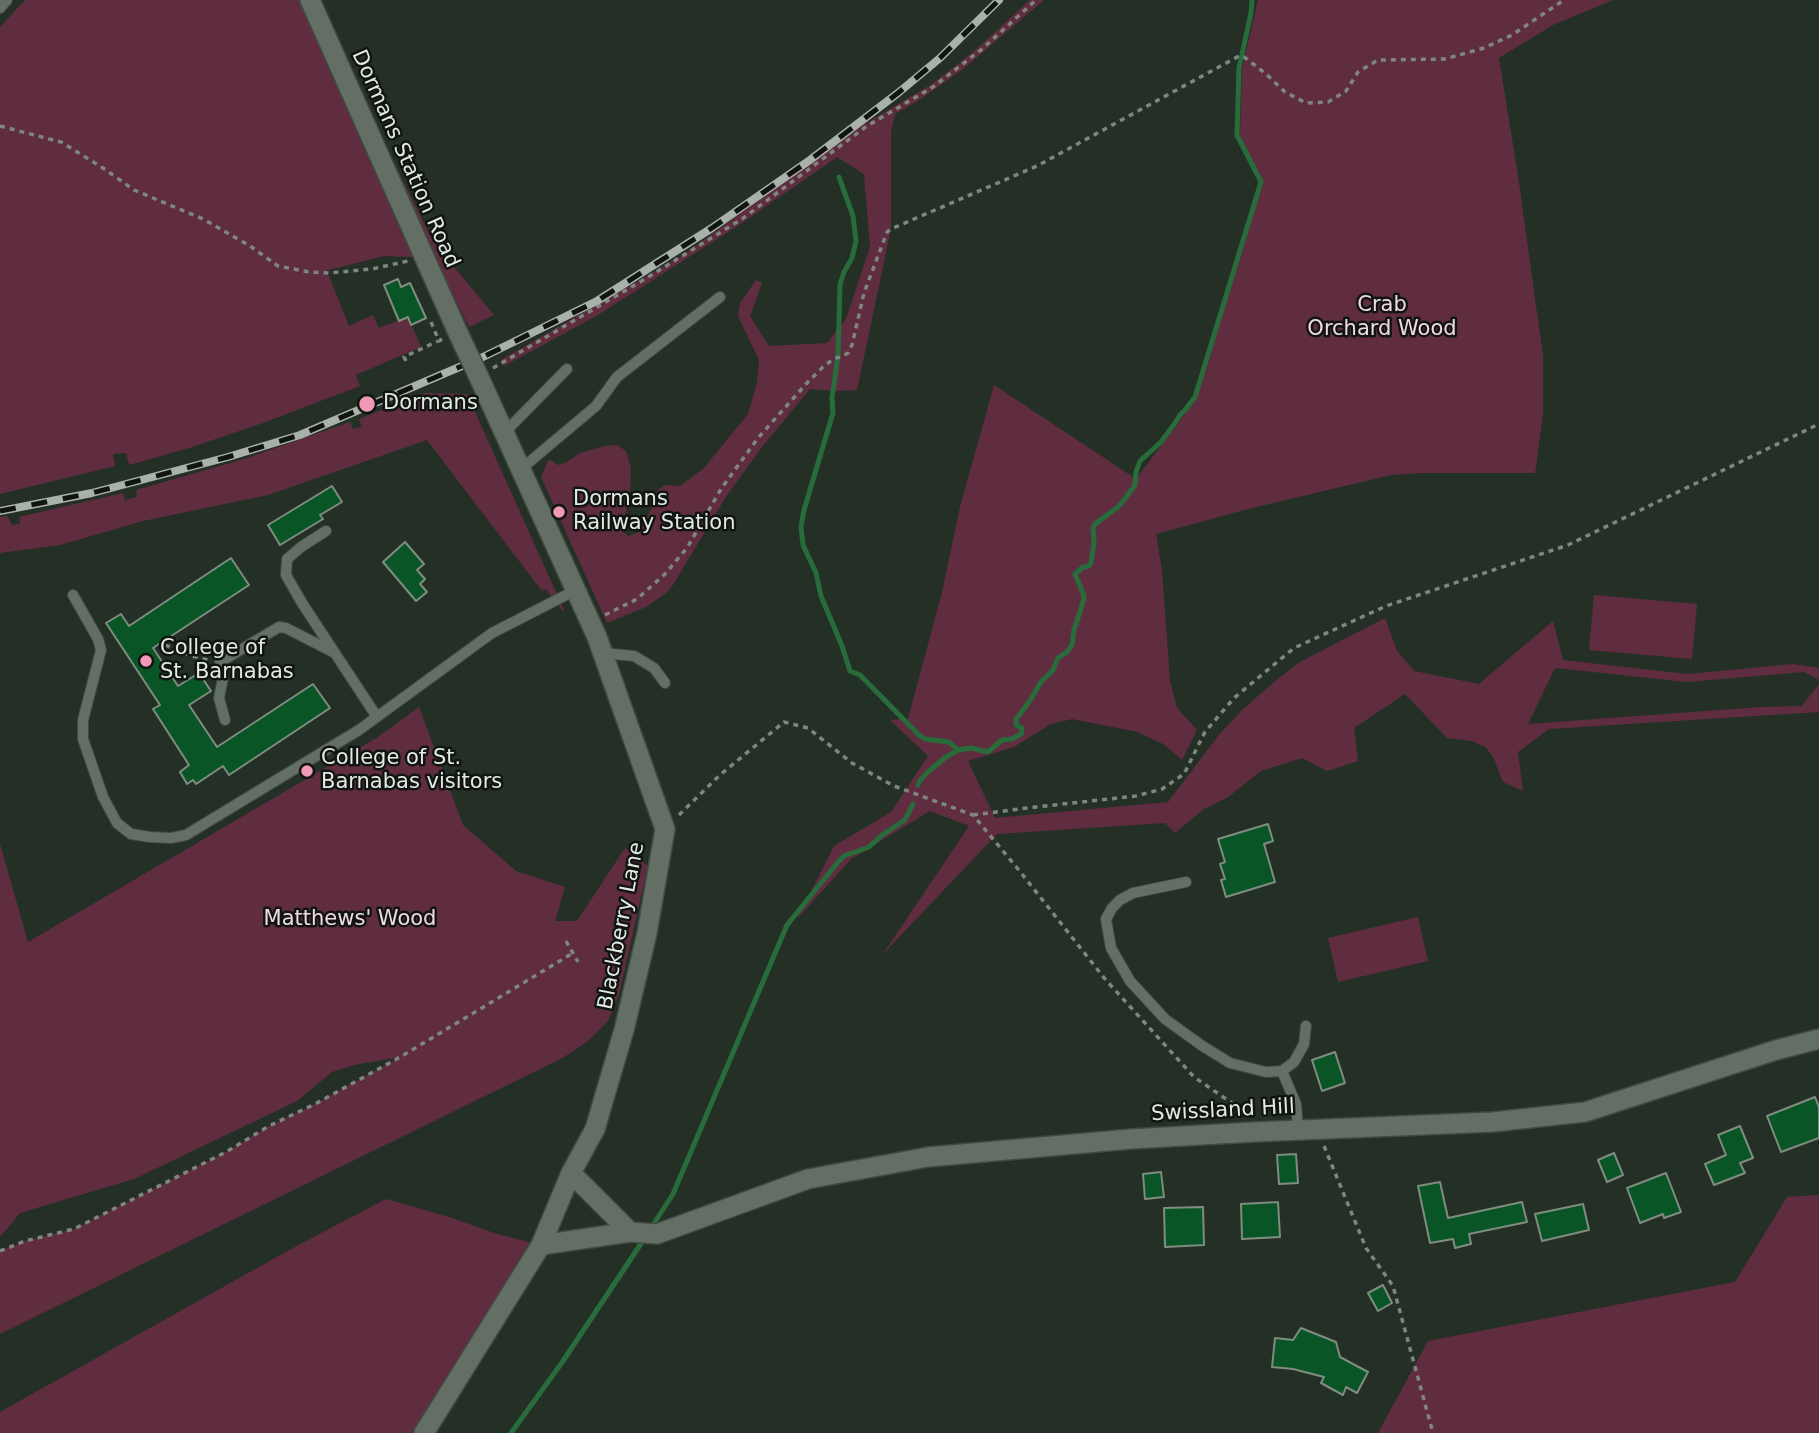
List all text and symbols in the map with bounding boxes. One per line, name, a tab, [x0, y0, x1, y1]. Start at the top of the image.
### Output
street label: Dormans Station Road	[346, 46, 464, 272]
park label: Crab Orchard Wood	[1307, 293, 1457, 343]
place label: Dormans	[383, 391, 478, 417]
marker: Dormans	[357, 394, 377, 414]
place label: Dormans Railway Station	[573, 487, 735, 537]
marker: Dormans Railway Station	[551, 504, 567, 520]
place label: College of St. Barnabas	[160, 636, 294, 686]
marker: College of St. Barnabas	[138, 653, 154, 669]
place label: College of St. Barnabas visitors	[321, 746, 502, 796]
marker: College of St. Barnabas visitors	[299, 763, 315, 779]
street label: Blackberry Lane	[593, 840, 651, 1012]
park label: Matthews' Wood	[264, 907, 436, 933]
street label: Swissland Hill	[1151, 1095, 1295, 1127]

